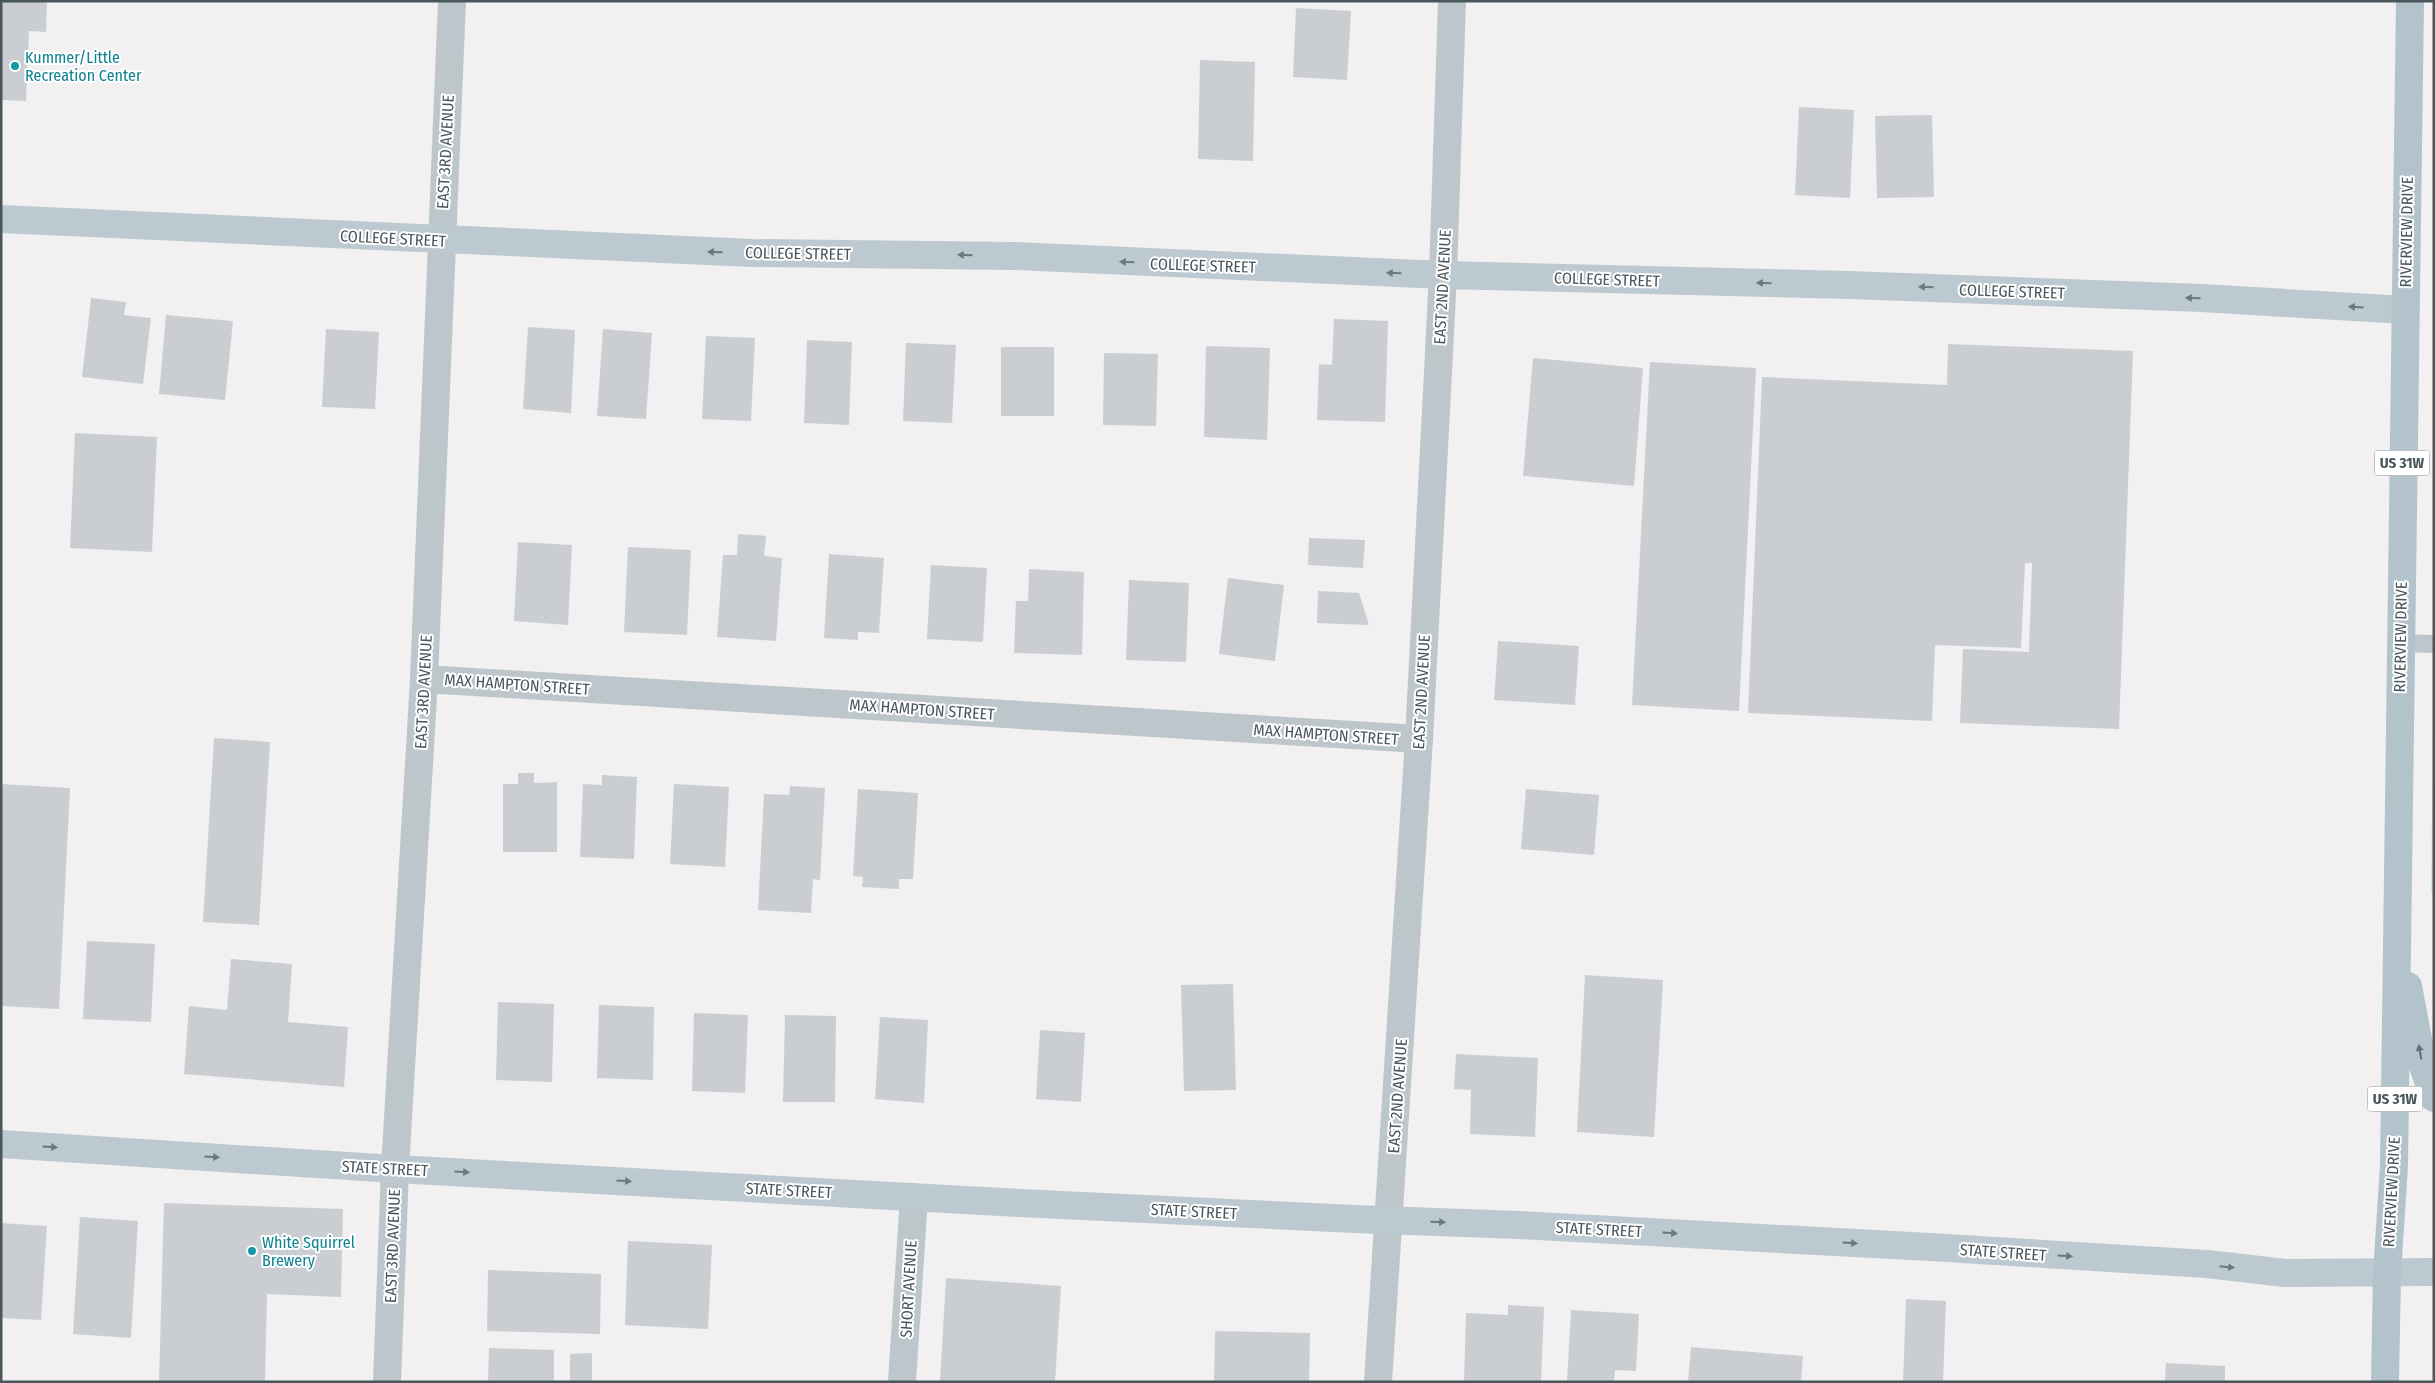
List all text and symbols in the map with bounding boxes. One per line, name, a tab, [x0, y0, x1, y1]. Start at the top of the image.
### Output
place label: Kummer/Little Recreation Center	[25, 48, 142, 85]
marker: Kummer/Little Recreation Center	[9, 60, 21, 72]
street label: EAST 3RD AVENUE	[433, 95, 458, 210]
street label: RIVERVIEW DRIVE	[2396, 177, 2417, 287]
street label: COLLEGE STREET	[340, 226, 447, 251]
street label: EAST 2ND AVENUE	[1430, 229, 1455, 345]
street label: COLLEGE STREET	[745, 243, 852, 264]
one-way arrow	[707, 247, 723, 255]
one-way arrow	[957, 251, 973, 259]
street label: COLLEGE STREET	[1150, 254, 1257, 277]
one-way arrow	[1119, 257, 1135, 265]
street label: COLLEGE STREET	[1554, 268, 1661, 291]
one-way arrow	[1386, 269, 1402, 277]
one-way arrow	[1755, 279, 1771, 287]
street label: COLLEGE STREET	[1959, 280, 2066, 303]
one-way arrow	[1918, 283, 1934, 291]
one-way arrow	[2185, 294, 2201, 302]
one-way arrow	[2347, 302, 2363, 310]
road number: US 31W	[2374, 450, 2430, 476]
street label: RIVERVIEW DRIVE	[2390, 582, 2411, 692]
street label: EAST 2ND AVENUE	[1409, 634, 1434, 750]
street label: EAST 3RD AVENUE	[411, 635, 436, 750]
street label: MAX HAMPTON STREET	[444, 670, 591, 699]
street label: MAX HAMPTON STREET	[849, 695, 996, 724]
street label: MAX HAMPTON STREET	[1253, 720, 1400, 749]
street label: EAST 2ND AVENUE	[1384, 1038, 1411, 1154]
one-way arrow	[2416, 1043, 2424, 1059]
road number: US 31W	[2368, 1086, 2422, 1112]
street label: RIVERVIEW DRIVE	[2379, 1136, 2404, 1248]
one-way arrow	[42, 1143, 58, 1151]
one-way arrow	[204, 1154, 220, 1162]
street label: STATE STREET	[341, 1157, 429, 1180]
one-way arrow	[454, 1169, 470, 1177]
one-way arrow	[616, 1178, 632, 1186]
street label: STATE STREET	[745, 1179, 833, 1202]
street label: EAST 3RD AVENUE	[381, 1189, 404, 1303]
street label: STATE STREET	[1150, 1200, 1238, 1223]
one-way arrow	[1430, 1218, 1446, 1226]
street label: STATE STREET	[1555, 1218, 1643, 1241]
one-way arrow	[1662, 1229, 1678, 1237]
place label: White Squirrel Brewery	[262, 1233, 355, 1270]
one-way arrow	[1842, 1239, 1858, 1247]
street label: SHORT AVENUE	[896, 1240, 921, 1338]
street label: STATE STREET	[1959, 1240, 2047, 1265]
marker: White Squirrel Brewery	[246, 1245, 258, 1257]
one-way arrow	[2057, 1252, 2073, 1260]
one-way arrow	[2219, 1263, 2235, 1271]

